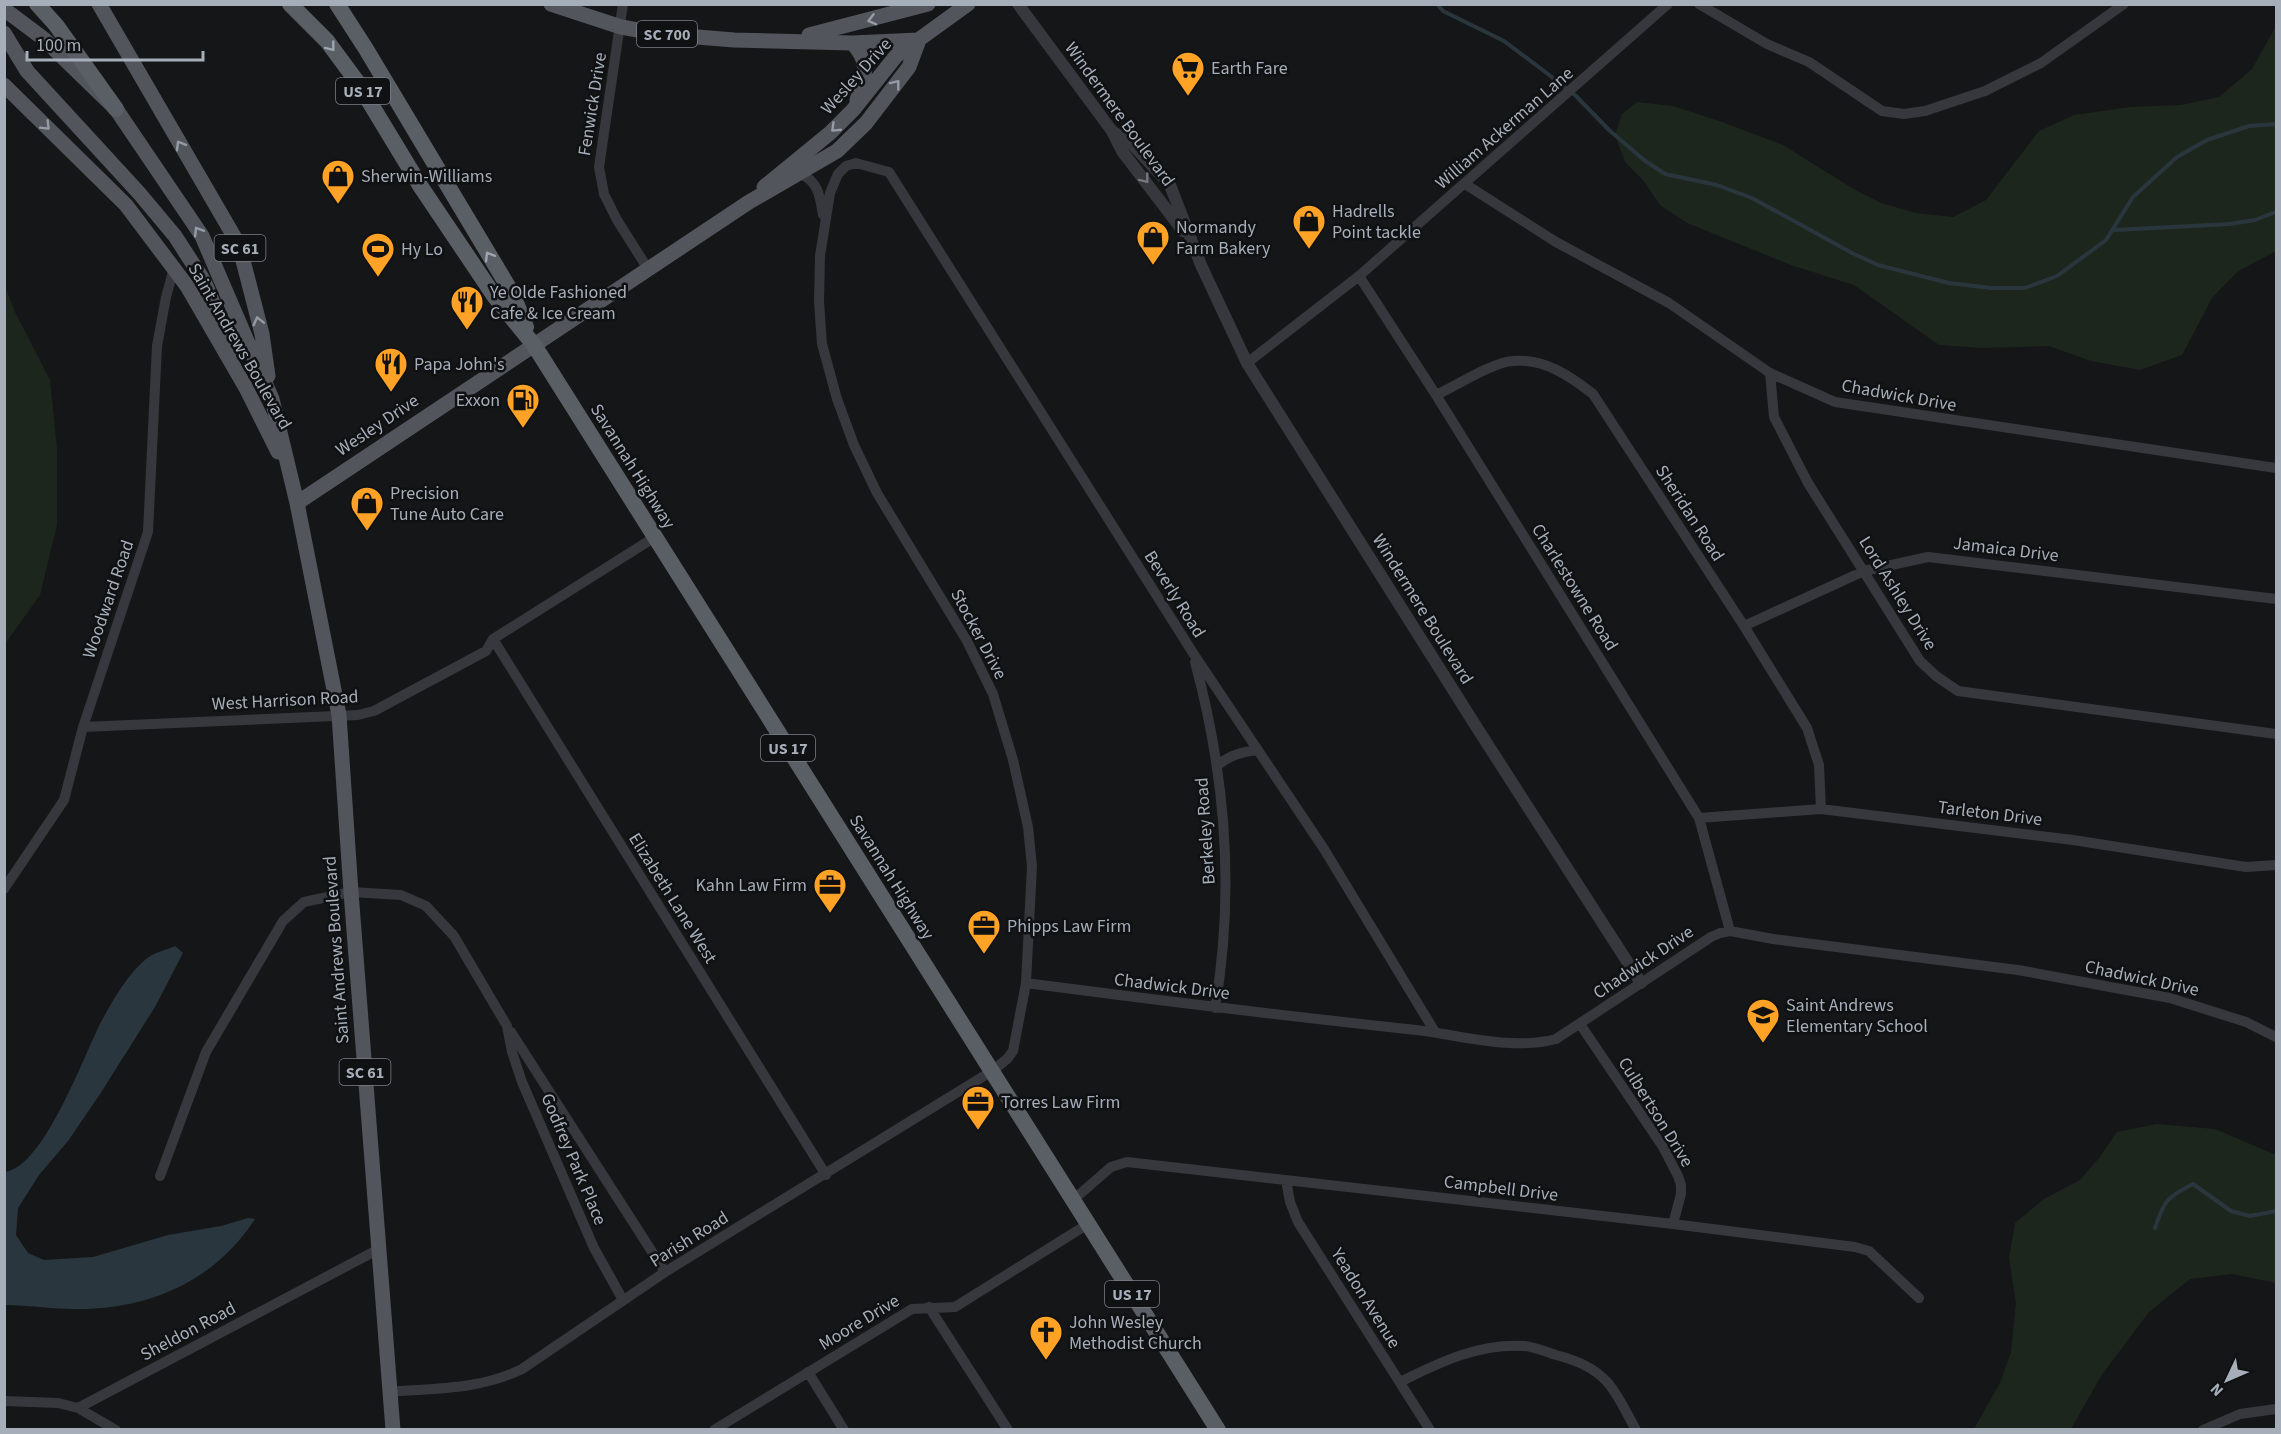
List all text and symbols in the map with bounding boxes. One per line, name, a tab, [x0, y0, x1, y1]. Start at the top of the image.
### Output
one-way arrow	[867, 13, 877, 26]
road number: SC 700	[637, 21, 697, 47]
scale bar	[27, 24, 202, 62]
text: 100 m	[36, 33, 81, 58]
street label: Wesley Drive	[815, 33, 898, 120]
street label: Windermere Boulevard	[1059, 37, 1181, 192]
one-way arrow	[323, 40, 334, 51]
street label: Fenwick Drive	[572, 50, 613, 158]
supermarket icon: Earth Fare	[1170, 50, 1206, 97]
place label: Earth Fare	[1211, 56, 1288, 81]
street label: William Ackerman Lane	[1430, 61, 1579, 195]
road number: US 17	[336, 78, 390, 104]
one-way arrow	[889, 79, 900, 90]
one-way arrow	[39, 119, 50, 130]
one-way arrow	[832, 120, 843, 131]
one-way arrow	[176, 140, 188, 151]
shop icon: Sherwin-Williams	[320, 158, 356, 205]
place label: Sherwin-Williams	[361, 164, 492, 189]
one-way arrow	[1137, 173, 1148, 184]
place label: Hadrells Point tackle	[1332, 199, 1421, 245]
shop icon: Hadrells Point tackle	[1291, 203, 1327, 250]
place label: Normandy Farm Bakery	[1176, 215, 1271, 261]
shop icon: Normandy Farm Bakery	[1135, 219, 1171, 266]
one-way arrow	[193, 227, 205, 237]
sports icon: Hy Lo	[360, 231, 396, 278]
road number: SC 61	[214, 235, 266, 261]
place label: Hy Lo	[401, 237, 443, 262]
one-way arrow	[485, 252, 497, 262]
street label: Saint Andrews Boulevard	[182, 258, 297, 434]
place label: Ye Olde Fashioned Cafe & Ice Cream	[489, 280, 627, 326]
restaurant icon: Ye Olde Fashioned Cafe & Ice Cream	[449, 284, 485, 331]
one-way arrow	[253, 316, 266, 326]
restaurant icon: Papa John's	[373, 346, 409, 393]
place label: Papa John's	[414, 352, 505, 377]
street label: Chadwick Drive	[1840, 373, 1958, 418]
fuel station icon: Exxon	[505, 382, 541, 429]
street label: Wesley Drive	[331, 388, 424, 462]
place label: Exxon	[456, 388, 500, 413]
street label: Savannah Highway	[584, 399, 681, 534]
street label: Sheridan Road	[1649, 460, 1730, 566]
place label: Precision Tune Auto Care	[390, 481, 504, 527]
shop icon: Precision Tune Auto Care	[349, 485, 385, 532]
street label: Charlestowne Road	[1525, 519, 1624, 656]
street label: Windermere Boulevard	[1366, 529, 1479, 689]
street label: Lord Ashley Drive	[1853, 531, 1943, 655]
street label: Jamaica Drive	[1952, 531, 2060, 568]
street label: Woodward Road	[77, 537, 140, 662]
street label: Beverly Road	[1138, 546, 1211, 643]
street label: Stocker Drive	[944, 585, 1013, 684]
street label: West Harrison Road	[211, 684, 359, 717]
road number: US 17	[761, 735, 815, 761]
street label: Berkeley Road	[1189, 776, 1222, 885]
street label: Tarleton Drive	[1936, 795, 2044, 832]
street label: Savannah Highway	[843, 810, 940, 945]
street label: Elizabeth Lane West	[622, 828, 723, 968]
street label: Saint Andrews Boulevard	[317, 855, 356, 1045]
office icon: Kahn Law Firm	[812, 867, 848, 914]
place label: Kahn Law Firm	[695, 873, 807, 898]
office icon: Phipps Law Firm	[966, 908, 1002, 955]
place label: Phipps Law Firm	[1007, 914, 1131, 939]
street label: Chadwick Drive	[1588, 920, 1699, 1005]
street label: Chadwick Drive	[2082, 954, 2201, 1003]
street label: Chadwick Drive	[1113, 967, 1231, 1006]
place label: Saint Andrews Elementary School	[1786, 993, 1928, 1039]
school or university icon: Saint Andrews Elementary School	[1745, 997, 1781, 1044]
street label: Culbertson Drive	[1612, 1053, 1699, 1172]
road number: SC 61	[340, 1059, 391, 1085]
office icon: Torres Law Firm	[960, 1084, 996, 1131]
street label: Godfrey Park Place	[534, 1089, 613, 1229]
place label: Torres Law Firm	[1001, 1090, 1120, 1115]
street label: Campbell Drive	[1442, 1169, 1560, 1208]
street label: Parish Road	[645, 1205, 734, 1274]
street label: Yeadon Avenue	[1324, 1242, 1406, 1353]
road number: US 17	[1105, 1281, 1159, 1307]
street label: Moore Drive	[814, 1288, 904, 1356]
street label: Sheldon Road	[136, 1296, 240, 1367]
place label: John Wesley Methodist Church	[1069, 1310, 1202, 1356]
church icon: John Wesley Methodist Church	[1028, 1314, 1064, 1361]
north arrow	[2197, 1350, 2257, 1410]
text: N	[2205, 1378, 2229, 1401]

